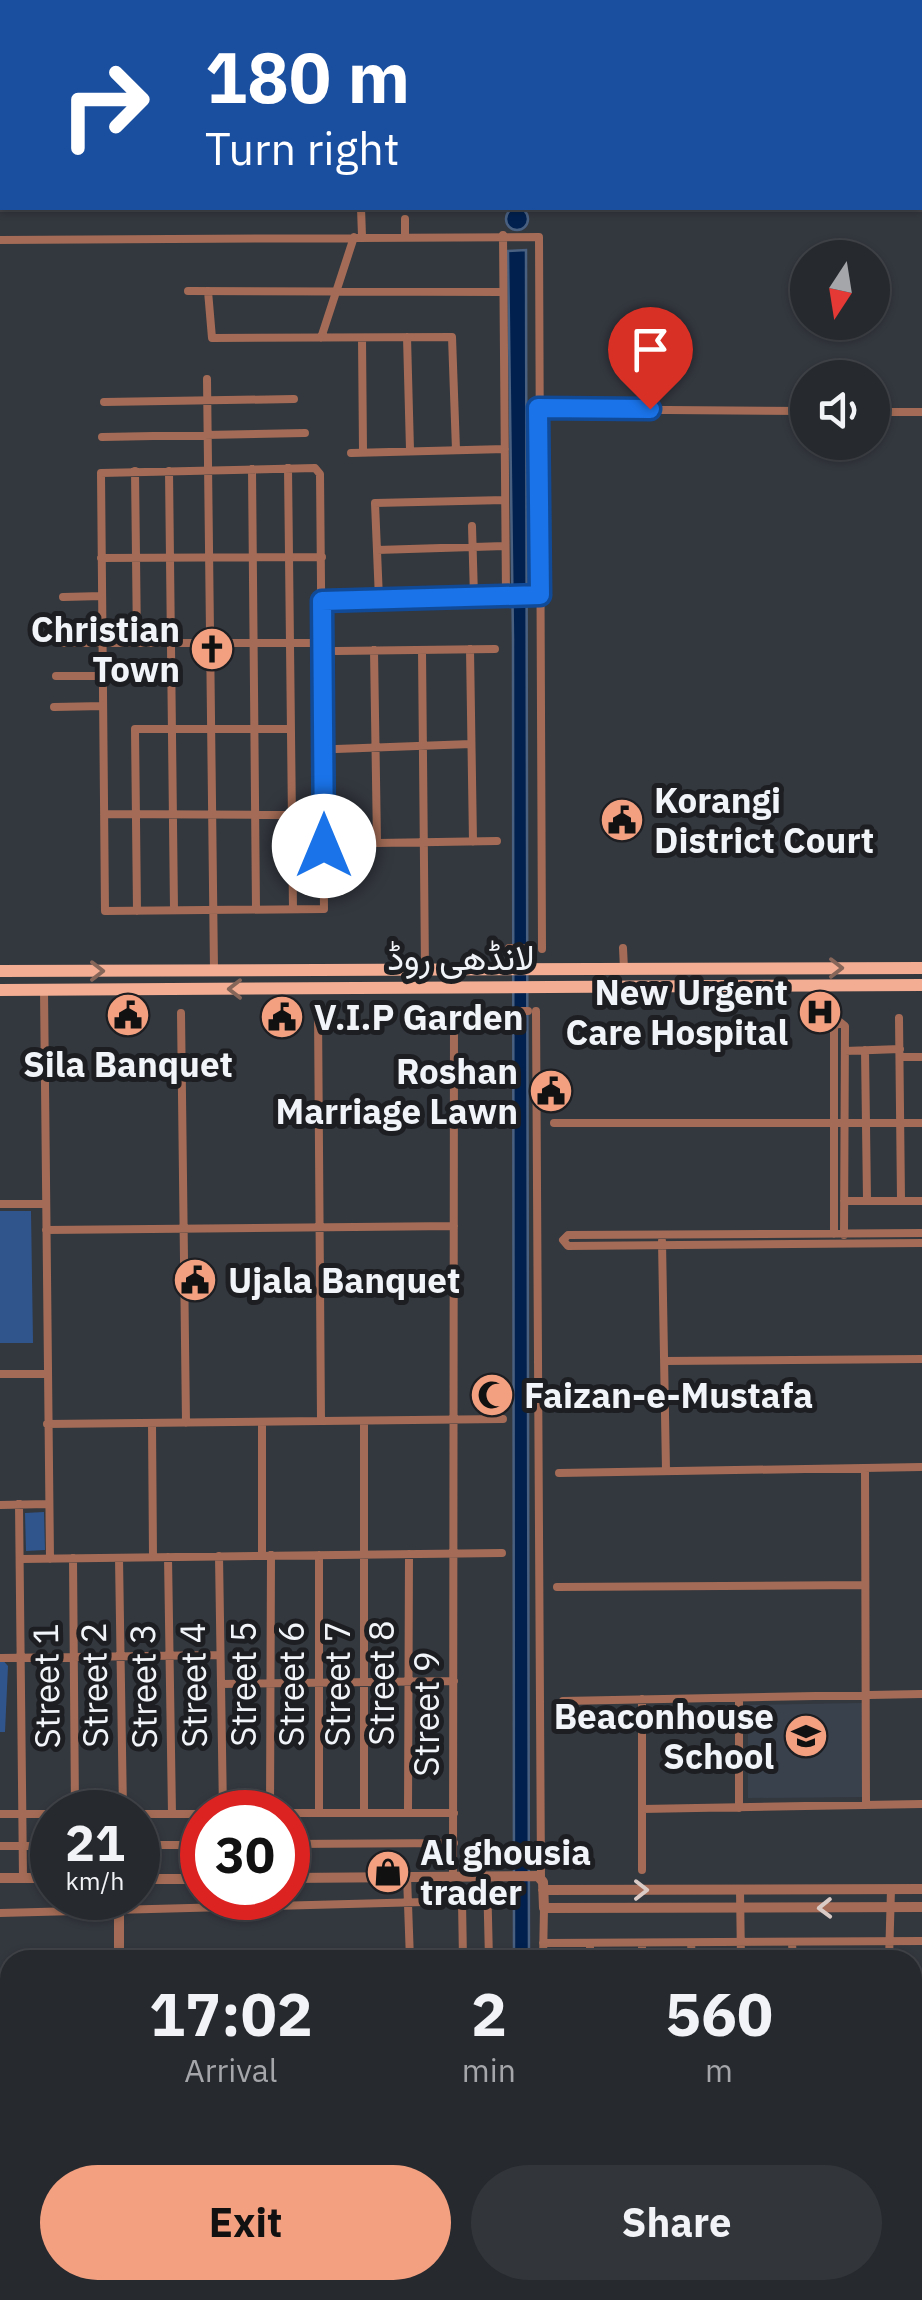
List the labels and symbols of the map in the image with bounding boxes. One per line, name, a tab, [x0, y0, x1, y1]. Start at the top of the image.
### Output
north arrow	[790, 240, 890, 340]
pin	[608, 307, 693, 410]
place label: Christian Town	[31, 606, 180, 692]
church icon: Christian Town	[189, 626, 235, 672]
place label: Korangi District Court	[654, 777, 874, 863]
position arrow	[272, 794, 376, 898]
public building icon: Korangi District Court	[599, 797, 645, 843]
street label: لانڈھی روڈ	[387, 934, 535, 980]
one-way arrow	[828, 957, 844, 979]
one-way arrow	[90, 960, 106, 982]
place label: New Urgent Care Hospital	[565, 969, 788, 1055]
one-way arrow	[226, 978, 242, 999]
hospital icon: New Urgent Care Hospital	[797, 989, 843, 1035]
public building icon: Sila Banquet	[105, 992, 151, 1038]
public building icon: V.I.P Garden	[259, 994, 305, 1040]
place label: V.I.P Garden	[314, 994, 524, 1040]
place label: Sila Banquet	[23, 1041, 233, 1087]
place label: Roshan Marriage Lawn	[275, 1048, 518, 1134]
public building icon: Roshan Marriage Lawn	[528, 1068, 574, 1114]
public building icon: Ujala Banquet	[172, 1257, 218, 1303]
place label: Ujala Banquet	[228, 1257, 460, 1303]
mosque icon: Faizan-e-Mustafa	[469, 1372, 515, 1418]
place label: Faizan-e-Mustafa	[524, 1372, 813, 1418]
street label: Street 8	[358, 1620, 404, 1746]
street label: Street 5	[220, 1621, 266, 1747]
street label: Street 6	[268, 1621, 314, 1747]
street label: Street 7	[314, 1621, 360, 1747]
street label: Street 2	[70, 1622, 118, 1748]
street label: Street 4	[169, 1622, 217, 1748]
street label: Street 1	[22, 1623, 70, 1749]
street label: Street 3	[119, 1623, 167, 1749]
street label: Street 9	[403, 1651, 449, 1777]
place label: Beaconhouse School	[554, 1693, 774, 1779]
school or university icon: Beaconhouse School	[783, 1713, 829, 1759]
speed limit sign: 30	[180, 1790, 310, 1920]
place label: Al ghousia trader	[420, 1829, 591, 1915]
shop icon: Al ghousia trader	[365, 1849, 411, 1895]
one-way arrow	[634, 1879, 649, 1901]
one-way arrow	[816, 1897, 832, 1919]

